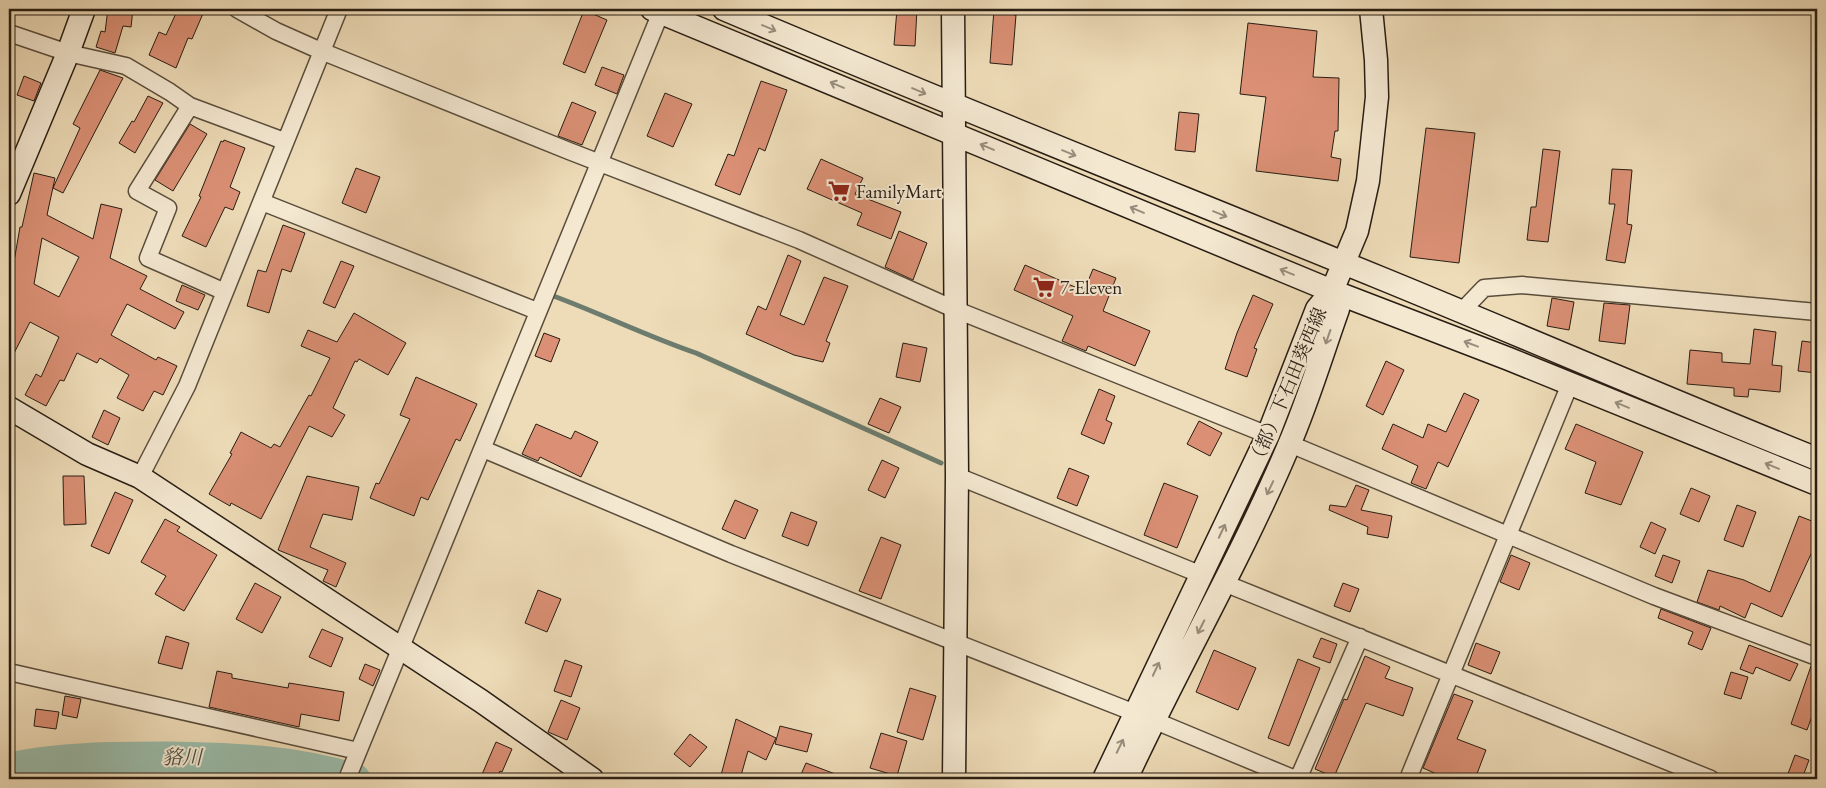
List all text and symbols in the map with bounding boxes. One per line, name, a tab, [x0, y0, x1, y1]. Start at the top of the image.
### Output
one-way arrow	[761, 23, 776, 33]
one-way arrow	[830, 80, 845, 89]
one-way arrow	[911, 87, 926, 97]
one-way arrow	[980, 142, 995, 152]
one-way arrow	[1061, 148, 1076, 158]
supermarket icon: FamilyMart	[826, 178, 852, 204]
place label: FamilyMart	[856, 179, 942, 204]
one-way arrow	[1130, 204, 1145, 214]
one-way arrow	[1212, 209, 1227, 219]
one-way arrow	[1280, 267, 1295, 277]
supermarket icon: 7-Eleven	[1031, 274, 1057, 300]
place label: 7-Eleven	[1060, 275, 1122, 300]
street label: （都）下石田葵西線	[1243, 304, 1332, 471]
one-way arrow	[1323, 329, 1333, 345]
one-way arrow	[1464, 339, 1479, 348]
one-way arrow	[1614, 399, 1629, 408]
one-way arrow	[1765, 460, 1780, 470]
one-way arrow	[1264, 480, 1274, 495]
one-way arrow	[1218, 523, 1228, 538]
one-way arrow	[1196, 619, 1205, 634]
one-way arrow	[1152, 662, 1162, 677]
one-way arrow	[1115, 739, 1125, 754]
water label: 貉川	[162, 744, 204, 770]

